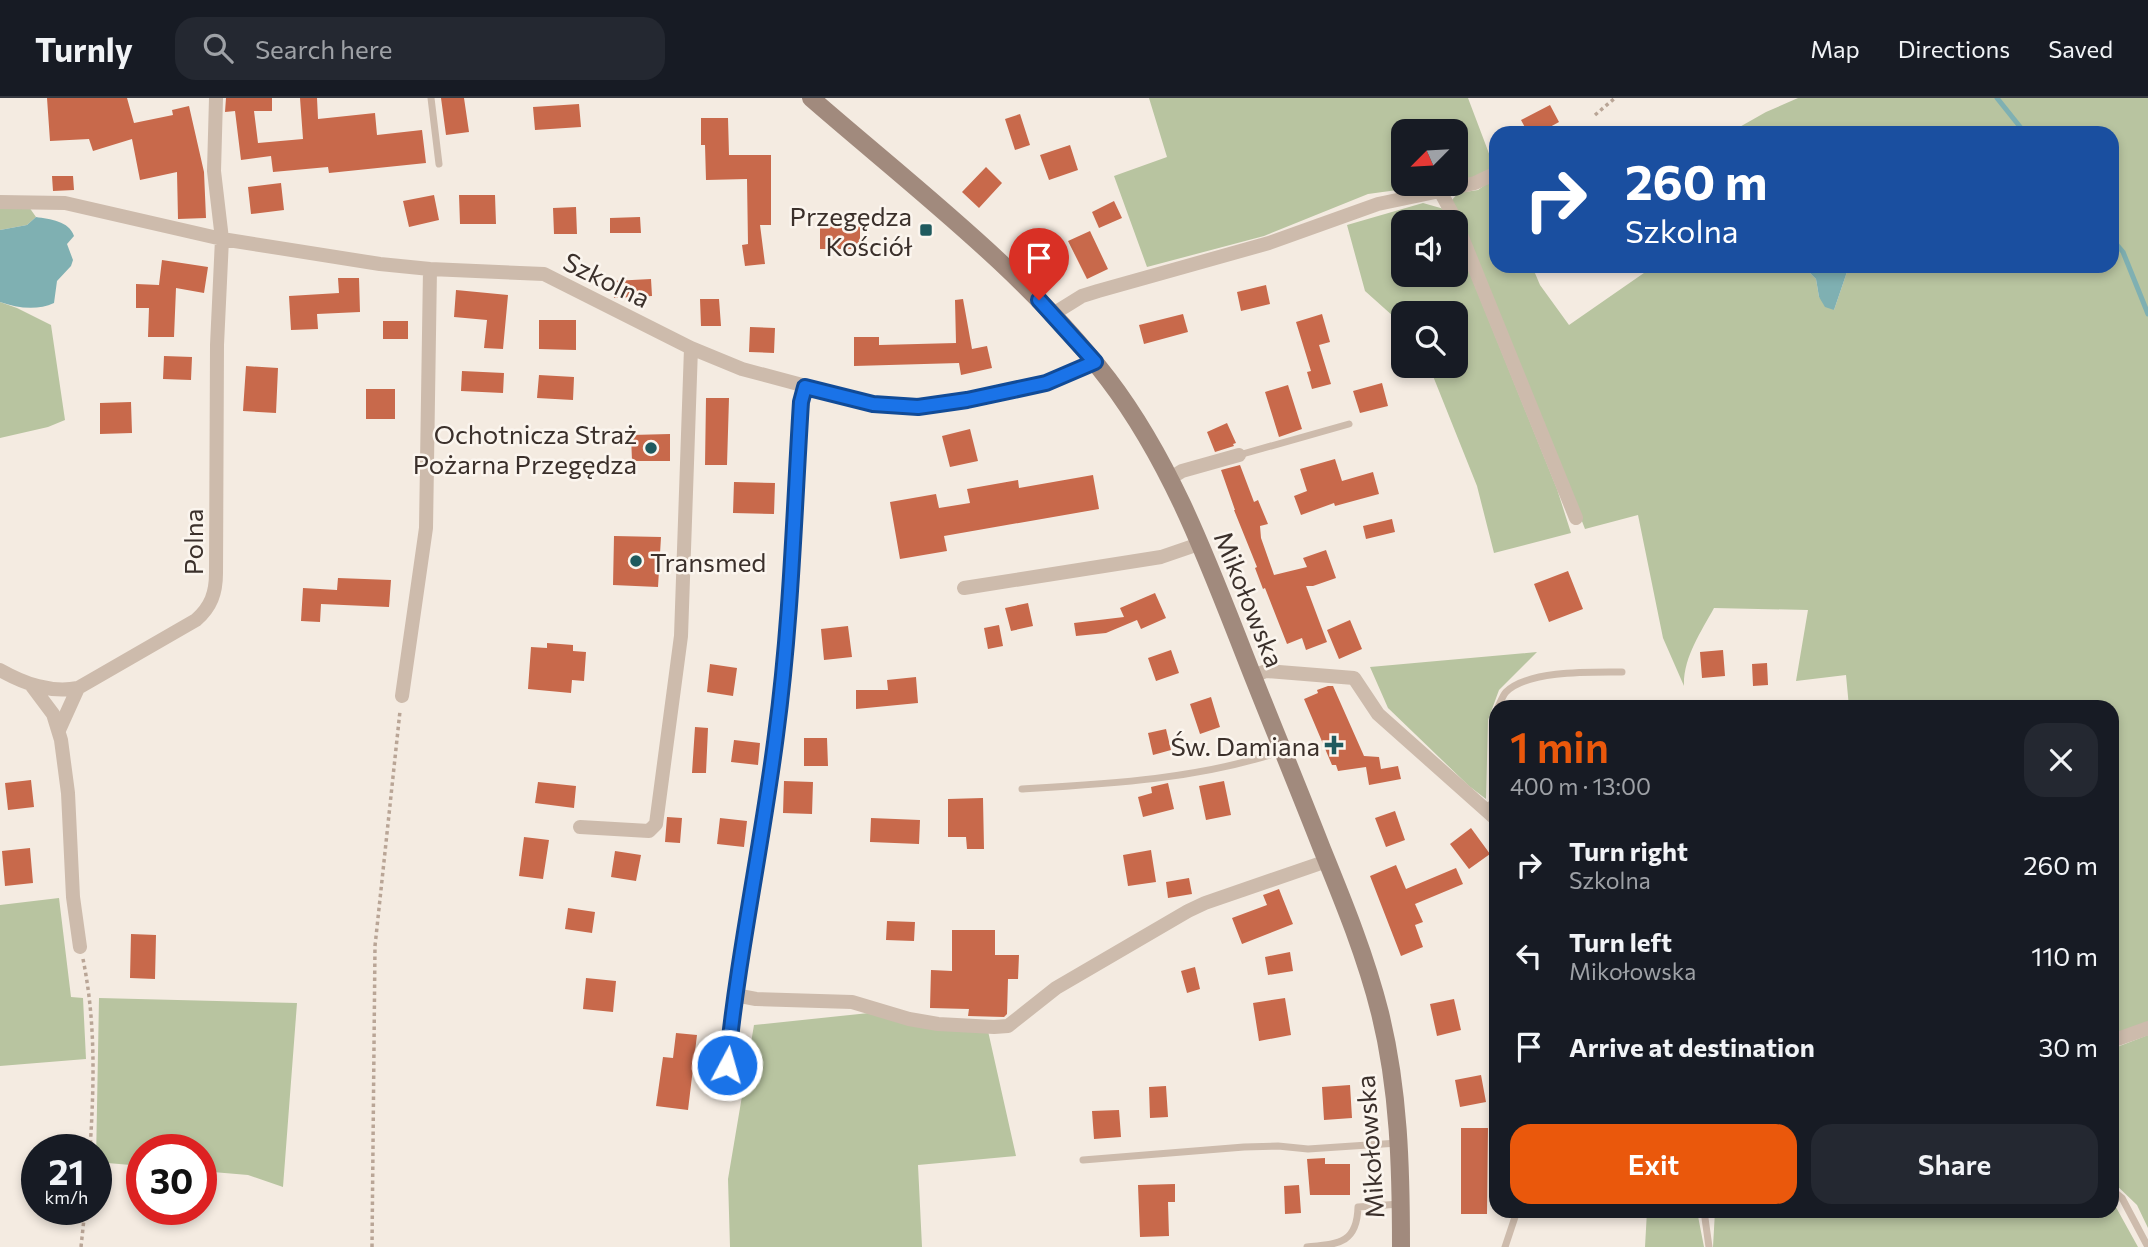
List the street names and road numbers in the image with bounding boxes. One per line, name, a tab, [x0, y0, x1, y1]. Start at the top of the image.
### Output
street label: Szkolna	[559, 245, 655, 313]
street label: Polna	[177, 509, 208, 575]
street label: Mikołowska	[1209, 527, 1291, 671]
street label: Mikołowska	[1349, 1074, 1389, 1220]

